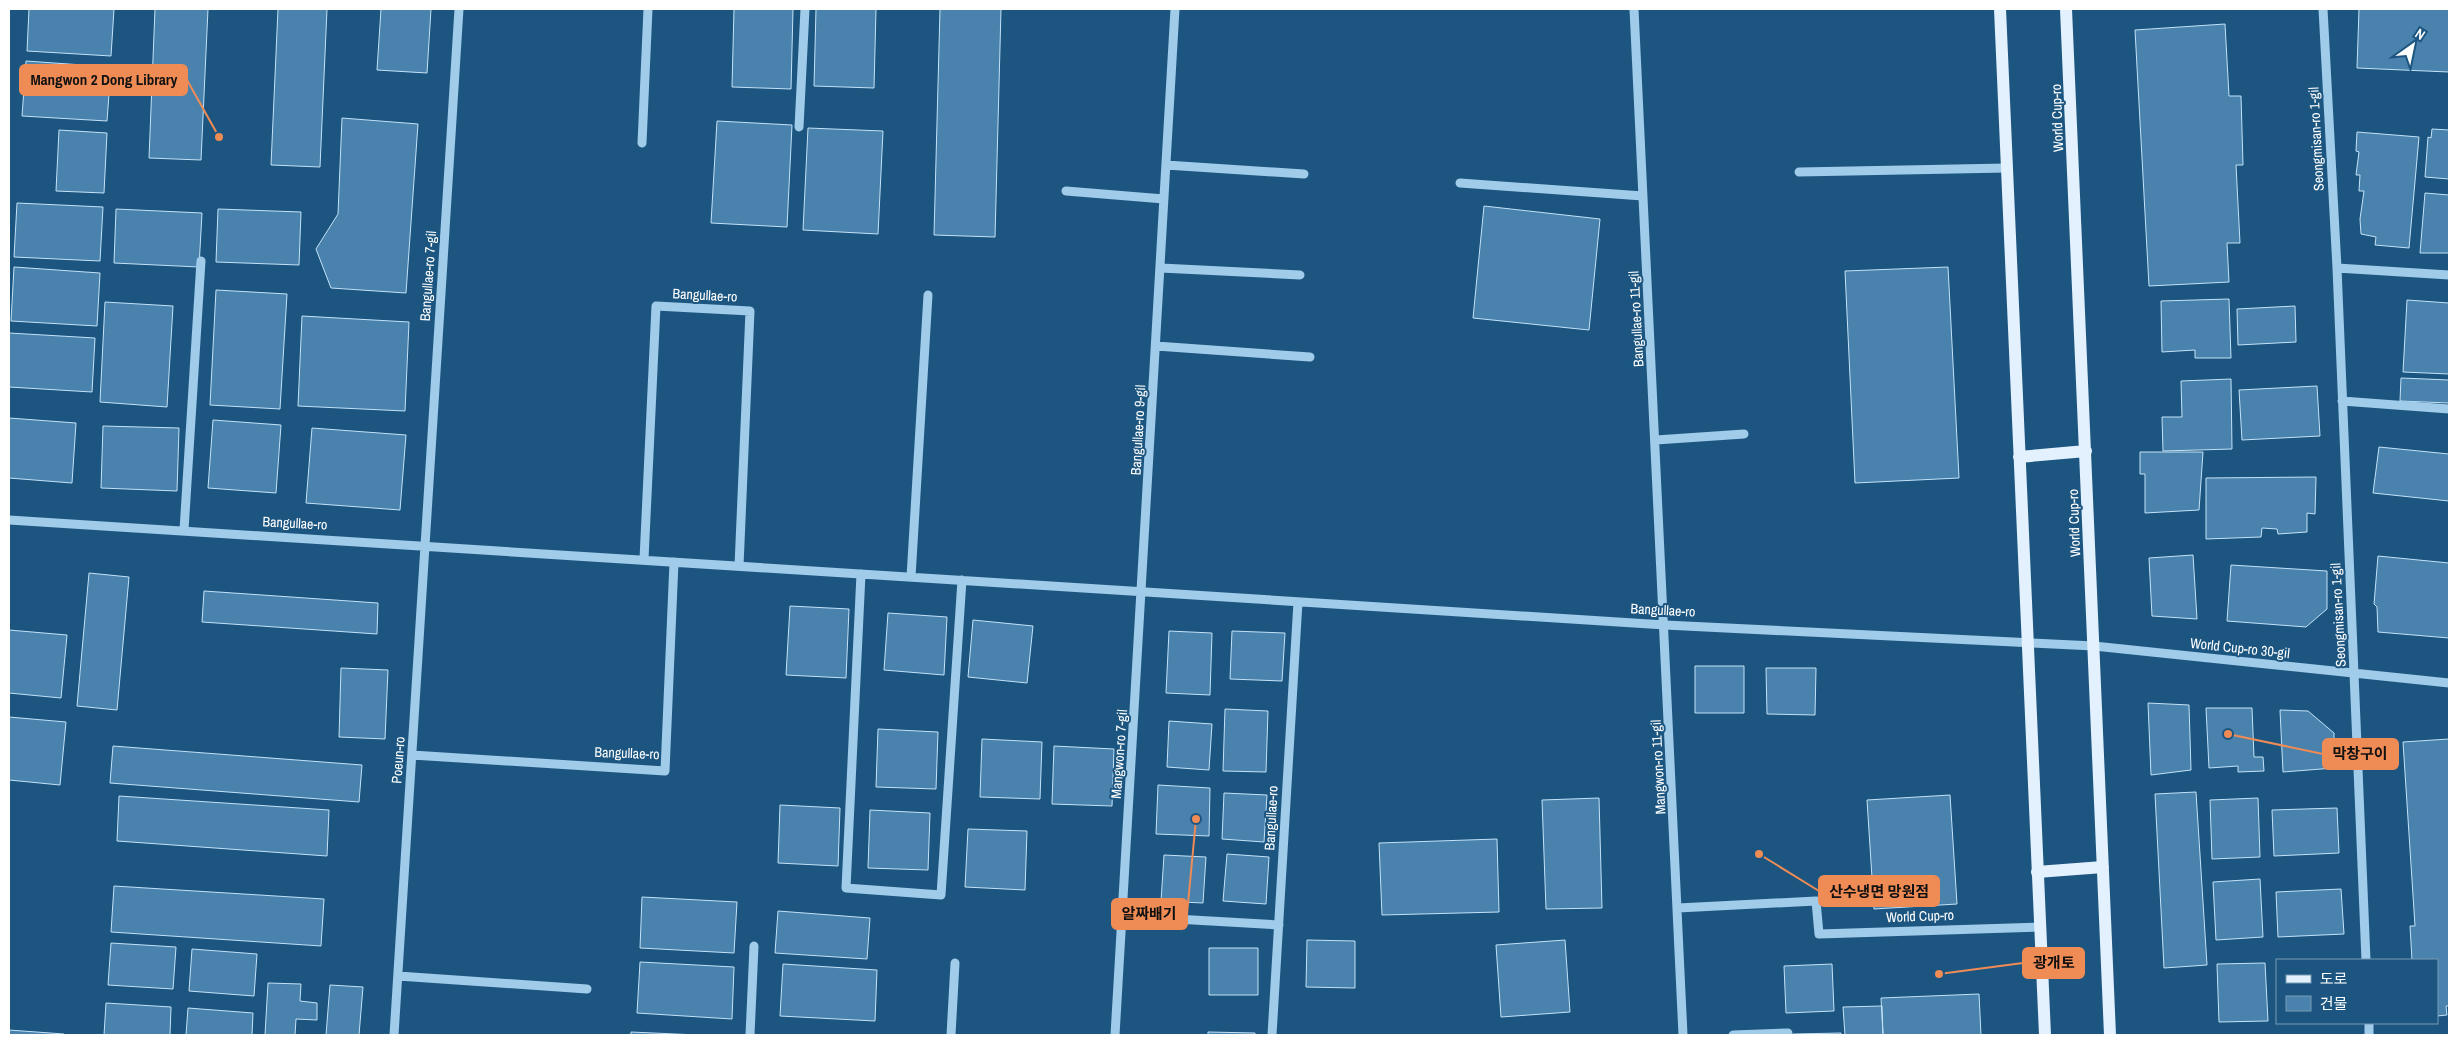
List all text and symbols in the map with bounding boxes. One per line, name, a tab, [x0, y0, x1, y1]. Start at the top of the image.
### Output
north arrow	[2388, 20, 2438, 70]
text: N	[2412, 24, 2428, 44]
callout: Mangwon 2 Dong Library	[20, 65, 187, 95]
text: Mangwon 2 Dong Library	[31, 69, 178, 90]
street label: World Cup-ro	[2047, 84, 2067, 152]
street label: Seongmisan-ro 1-gil	[2304, 87, 2328, 191]
street label: Bangullae-ro 7-gil	[416, 230, 440, 322]
street label: Bangullae-ro 11-gil	[1624, 271, 1648, 367]
street label: Bangullae-ro	[672, 284, 738, 306]
street label: Bangullae-ro 9-gil	[1127, 384, 1149, 476]
street label: World Cup-ro	[2064, 489, 2084, 557]
street label: Bangullae-ro	[262, 512, 328, 534]
street label: Seongmisan-ro 1-gil	[2326, 563, 2350, 667]
street label: Bangullae-ro	[1630, 599, 1696, 621]
street label: World Cup-ro 30-gil	[2189, 634, 2291, 662]
street label: Mangwon-ro 7-gil	[1107, 709, 1131, 799]
street label: Mangwon-ro 11-gil	[1647, 719, 1669, 815]
street label: Poeun-ro	[387, 736, 409, 784]
callout: 막창구이	[2323, 739, 2398, 769]
street label: Bangullae-ro	[594, 743, 660, 763]
text: 막창구이	[2332, 743, 2388, 764]
street label: Bangullae-ro	[1260, 785, 1282, 851]
callout: 산수냉면 망원점	[1819, 876, 1939, 906]
text: 산수냉면 망원점	[1829, 881, 1929, 902]
callout: 알짜배기	[1112, 899, 1187, 929]
text: 알짜배기	[1121, 903, 1177, 924]
street label: World Cup-ro	[1886, 906, 1954, 926]
callout: 광개토	[2023, 948, 2084, 978]
text: 광개토	[2033, 952, 2075, 973]
legend	[2276, 959, 2438, 1024]
text: 도로	[2320, 968, 2348, 989]
text: 건물	[2320, 993, 2348, 1014]

